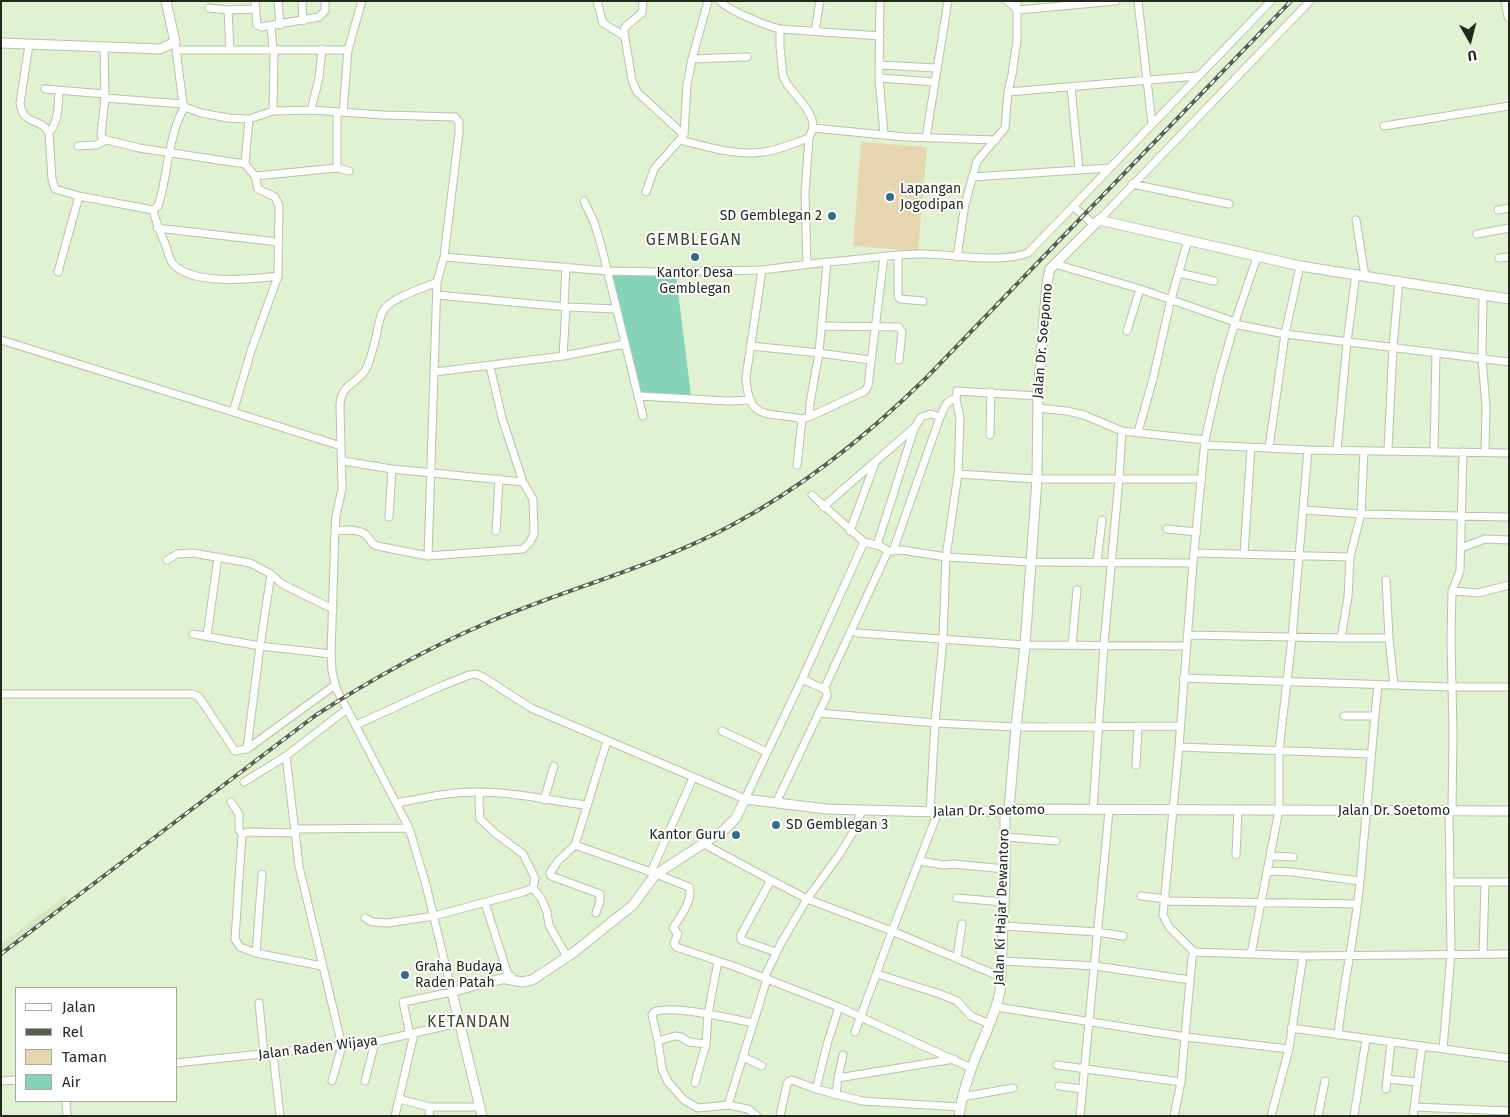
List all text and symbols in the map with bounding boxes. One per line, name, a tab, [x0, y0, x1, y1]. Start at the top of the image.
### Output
north arrow	[1445, 15, 1495, 65]
text: U	[1466, 46, 1478, 64]
place label: Lapangan Jogodipan	[900, 181, 964, 213]
marker: Lapangan Jogodipan	[884, 191, 896, 203]
place label: SD Gemblegan 2	[720, 208, 822, 224]
marker: SD Gemblegan 2	[826, 210, 838, 222]
district label: GEMBLEGAN	[645, 231, 743, 251]
marker: Kantor Desa Gemblegan	[689, 251, 701, 263]
place label: Kantor Desa Gemblegan	[657, 265, 733, 298]
street label: Jalan Dr. Soepomo	[1030, 283, 1056, 399]
street label: Jalan Dr. Soetomo	[933, 802, 1045, 820]
street label: Jalan Dr. Soetomo	[1338, 803, 1450, 819]
place label: SD Gemblegan 3	[786, 817, 888, 833]
marker: SD Gemblegan 3	[770, 819, 782, 831]
place label: Kantor Guru	[649, 827, 726, 843]
street label: Jalan Ki Hajar Dewantoro	[991, 828, 1013, 986]
marker: Kantor Guru	[730, 829, 742, 841]
place label: Graha Budaya Raden Patah	[415, 959, 503, 992]
marker: Graha Budaya Raden Patah	[399, 969, 411, 981]
legend	[15, 987, 178, 1102]
text: Jalan	[62, 998, 96, 1016]
district label: KETANDAN	[426, 1013, 512, 1033]
text: Rel	[62, 1023, 83, 1041]
street label: Jalan Raden Wijaya	[257, 1032, 379, 1064]
text: Taman	[62, 1048, 107, 1066]
text: Air	[62, 1073, 81, 1091]

